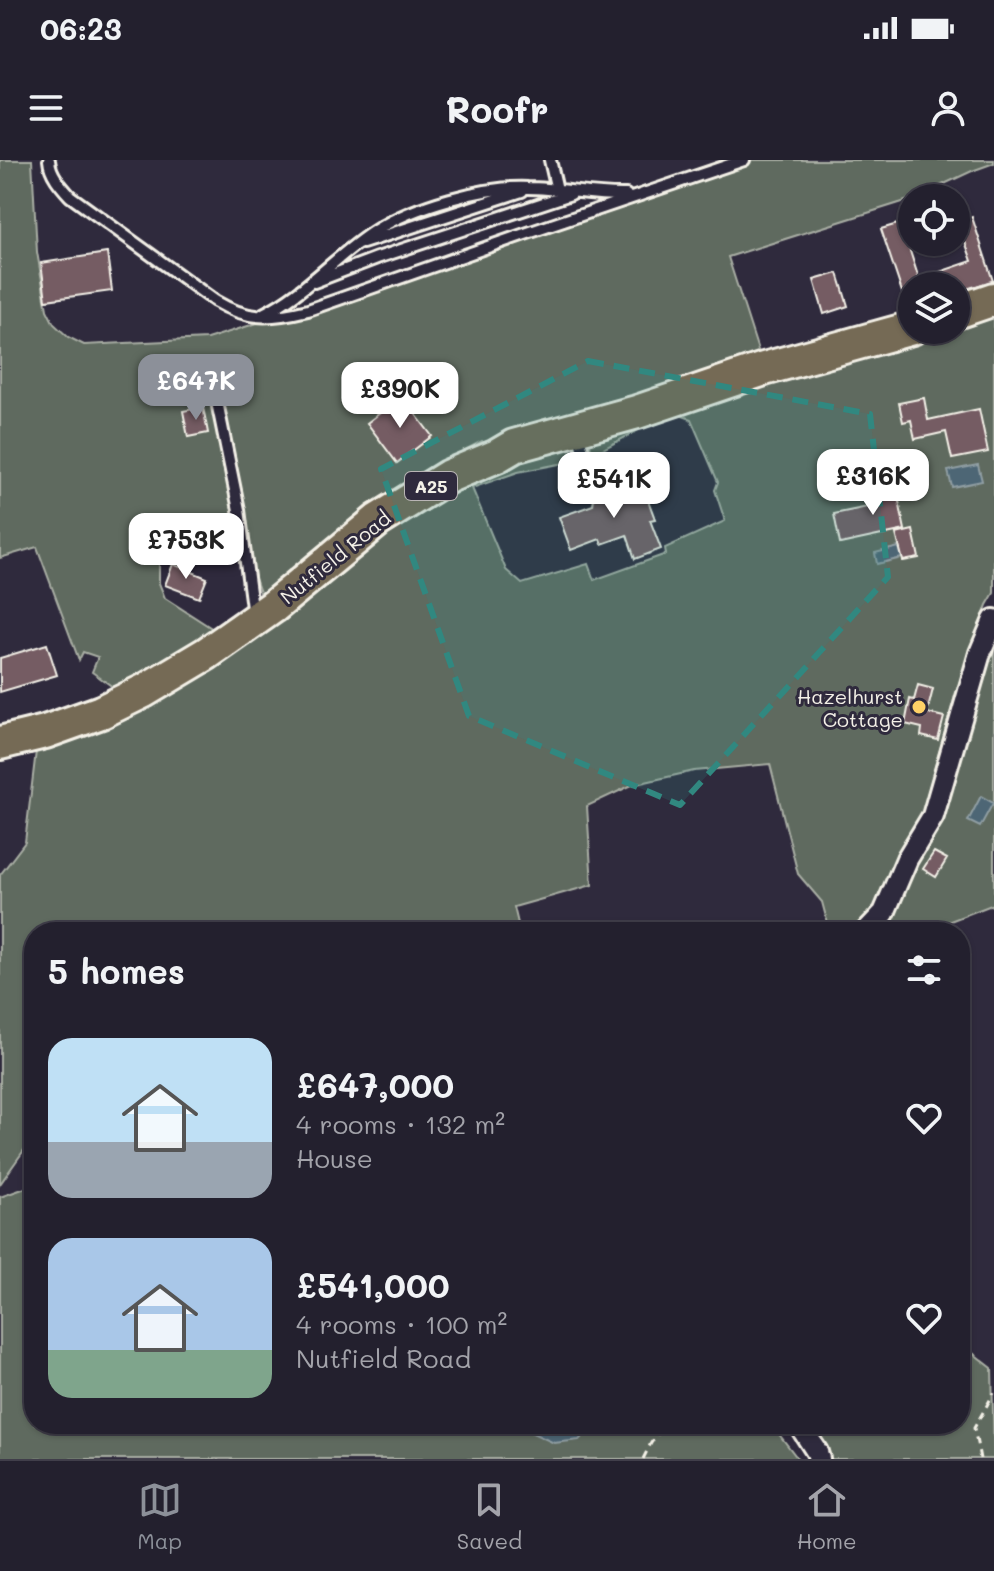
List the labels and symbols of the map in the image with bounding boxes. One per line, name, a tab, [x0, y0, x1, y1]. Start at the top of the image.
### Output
pin: £647K	[140, 354, 252, 422]
pin: £390K	[344, 362, 456, 430]
pin: £316K	[817, 449, 929, 517]
pin: £541K	[558, 452, 670, 520]
road number: A25	[405, 472, 457, 500]
street label: Nutfield Road	[274, 505, 396, 609]
pin: £753K	[130, 513, 242, 581]
place label: Hazelhurst Cottage	[797, 683, 903, 732]
marker: Hazelhurst Cottage	[910, 698, 928, 716]

